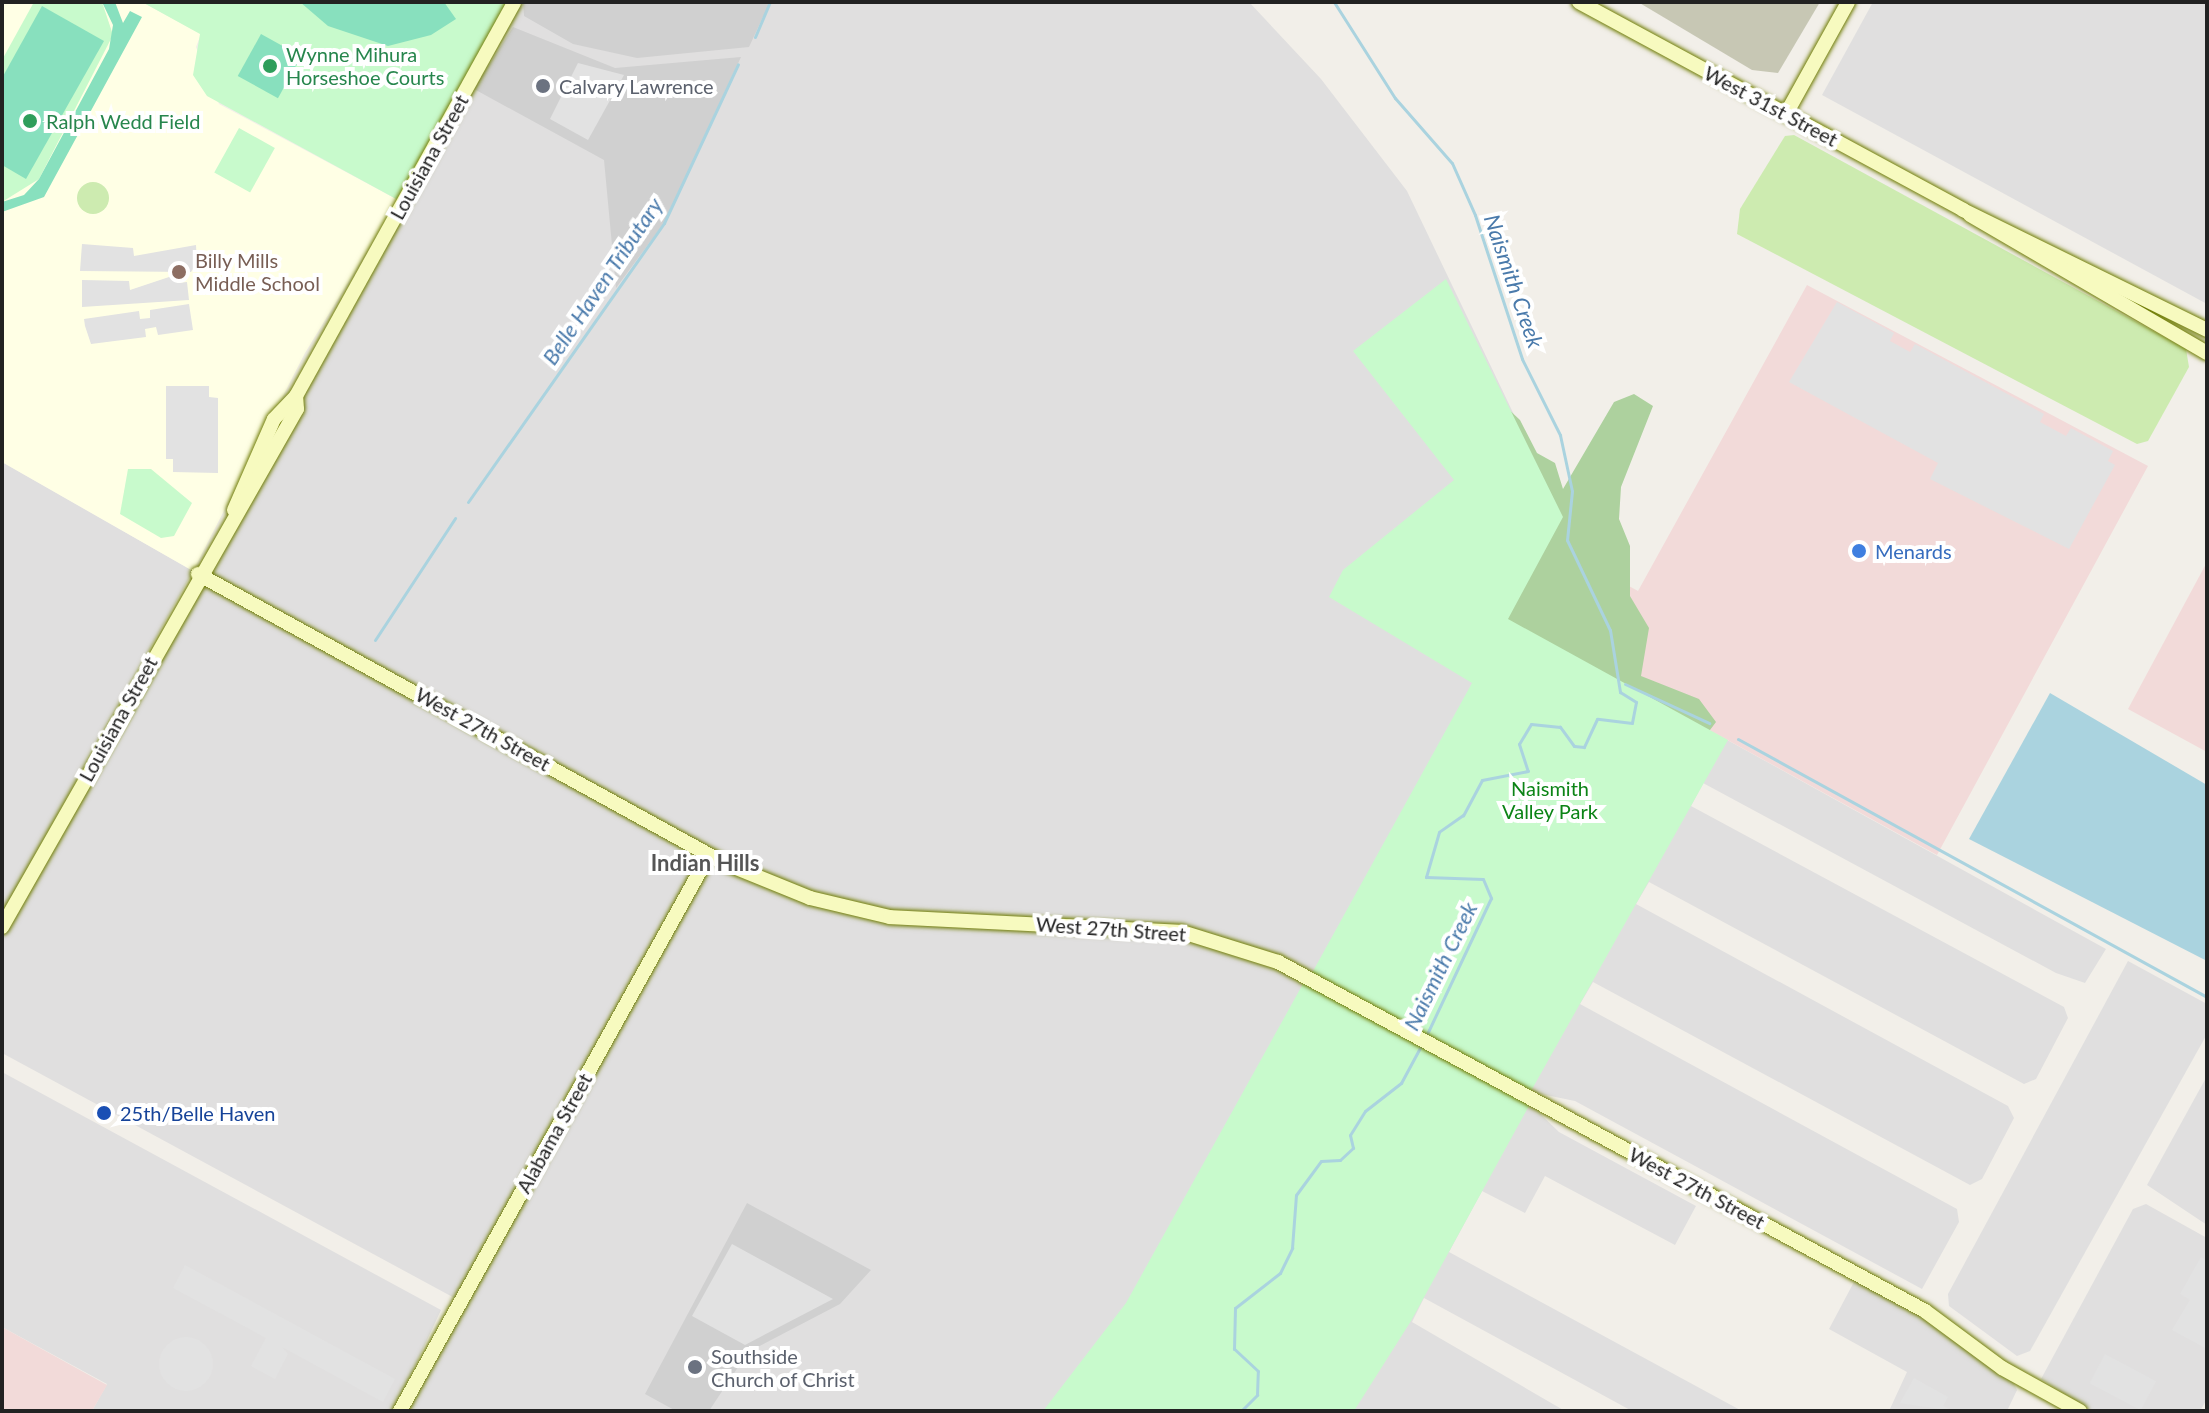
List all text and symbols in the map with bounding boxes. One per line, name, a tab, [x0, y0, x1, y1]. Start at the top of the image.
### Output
place label: Wynne Mihura Horseshoe Courts	[286, 42, 444, 89]
marker: Wynne Mihura Horseshoe Courts	[261, 57, 279, 75]
street label: West 31st Street	[1700, 61, 1842, 151]
place label: Calvary Lawrence	[559, 74, 714, 98]
marker: Calvary Lawrence	[534, 77, 552, 95]
street label: Louisiana Street	[385, 90, 473, 224]
place label: Ralph Wedd Field	[46, 109, 201, 133]
marker: Ralph Wedd Field	[21, 112, 39, 130]
water label: Belle Haven Tributary	[536, 192, 668, 370]
water label: Naismith Creek	[1479, 211, 1549, 351]
place label: Billy Mills Middle School	[195, 248, 320, 295]
marker: Billy Mills Middle School	[170, 263, 188, 281]
place label: Menards	[1875, 539, 1952, 563]
marker: Menards	[1850, 542, 1868, 560]
street label: Louisiana Street	[74, 652, 162, 786]
street label: West 27th Street	[411, 682, 555, 776]
park label: Naismith Valley Park	[1502, 777, 1598, 824]
district label: Indian Hills	[651, 850, 759, 876]
water label: Naismith Creek	[1398, 898, 1482, 1034]
street label: West 27th Street	[1035, 912, 1187, 946]
street label: Alabama Street	[511, 1069, 597, 1197]
place label: 25th/Belle Haven	[120, 1101, 275, 1125]
marker: 25th/Belle Haven	[95, 1104, 113, 1122]
street label: West 27th Street	[1625, 1142, 1769, 1234]
place label: Southside Church of Christ	[711, 1344, 855, 1391]
marker: Southside Church of Christ	[686, 1358, 704, 1376]

